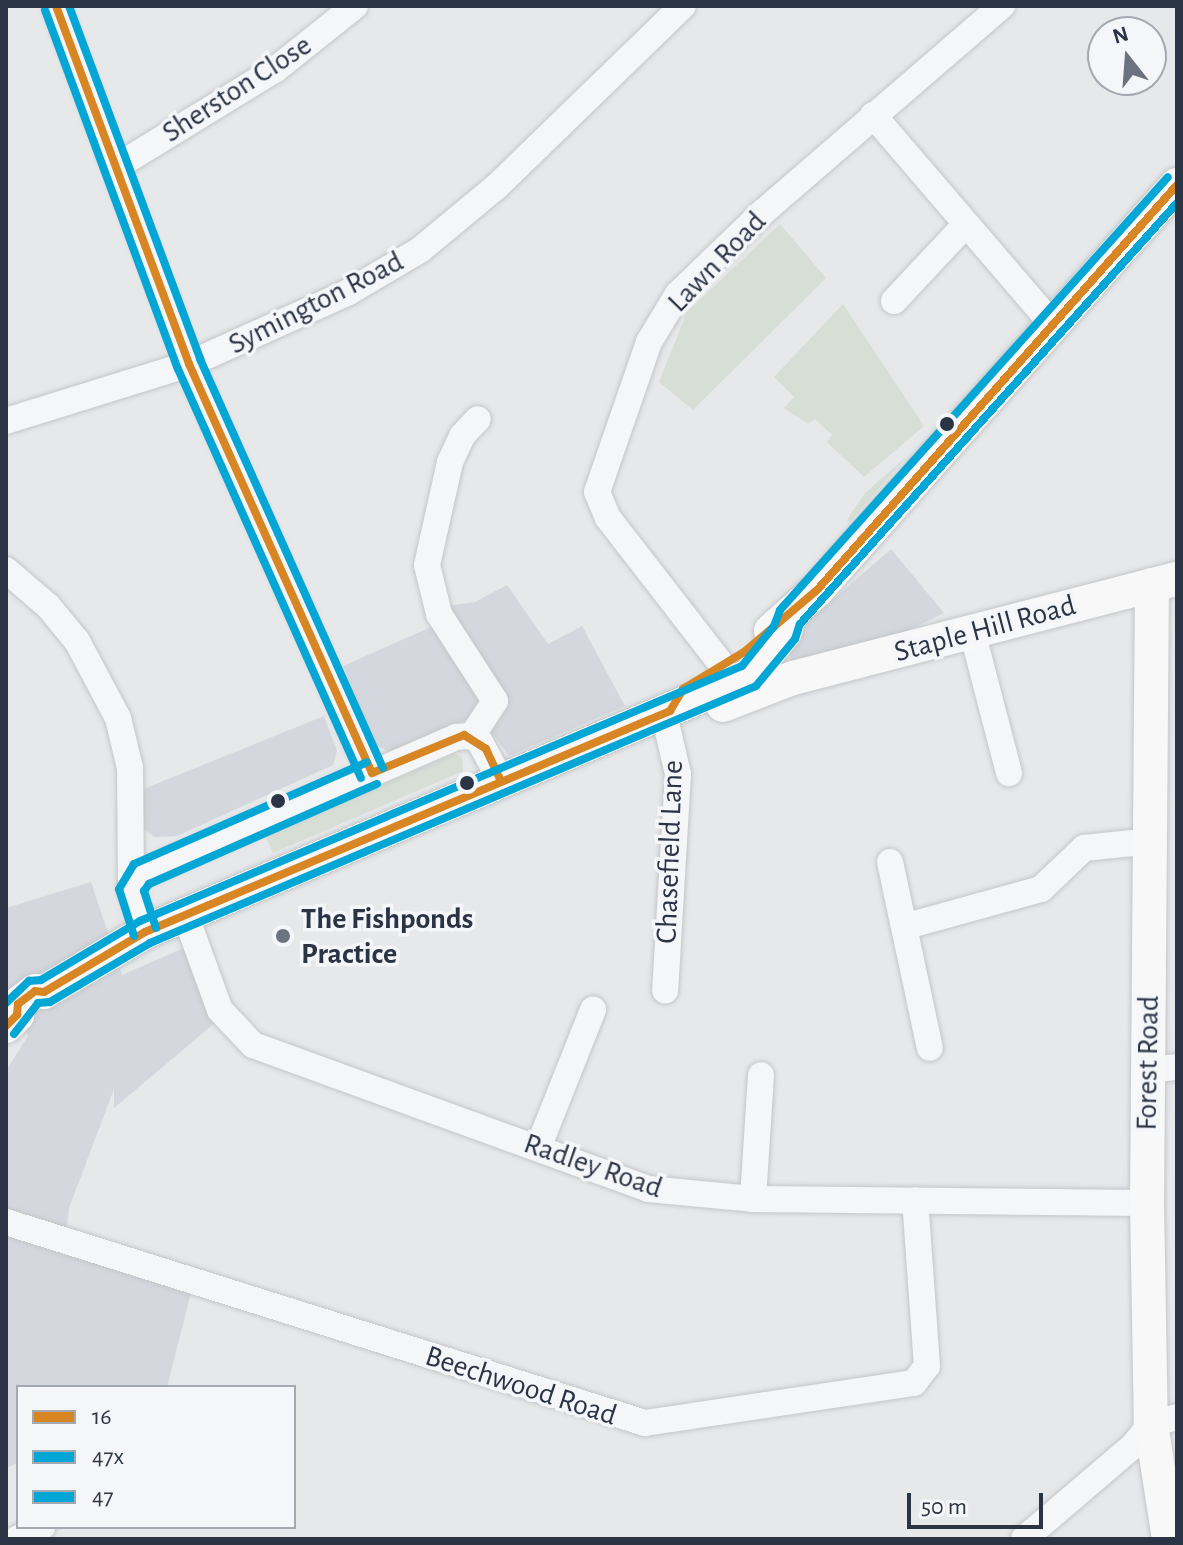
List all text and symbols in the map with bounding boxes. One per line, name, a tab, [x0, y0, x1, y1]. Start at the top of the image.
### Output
north arrow	[1087, 16, 1167, 96]
text: N	[1110, 22, 1131, 48]
street label: Sherston Close	[156, 27, 318, 151]
street label: Lawn Road	[660, 204, 774, 320]
street label: Symington Road	[223, 244, 409, 362]
unlabelled marker	[939, 416, 955, 432]
street label: Staple Hill Road	[890, 588, 1080, 670]
street label: Chasefield Lane	[649, 760, 691, 944]
unlabelled marker	[459, 775, 475, 791]
unlabelled marker	[270, 793, 286, 809]
place label: The Fishponds Practice	[301, 901, 473, 972]
marker: The Fishponds Practice	[272, 925, 294, 947]
street label: Forest Road	[1129, 995, 1167, 1131]
street label: Radley Road	[519, 1126, 667, 1206]
street label: Beechwood Road	[421, 1338, 621, 1434]
legend	[16, 1385, 296, 1529]
text: 16	[92, 1405, 112, 1429]
text: 47x	[92, 1445, 124, 1469]
scale bar	[911, 1477, 1047, 1527]
text: 47	[92, 1485, 114, 1509]
text: 50 m	[921, 1495, 967, 1519]

